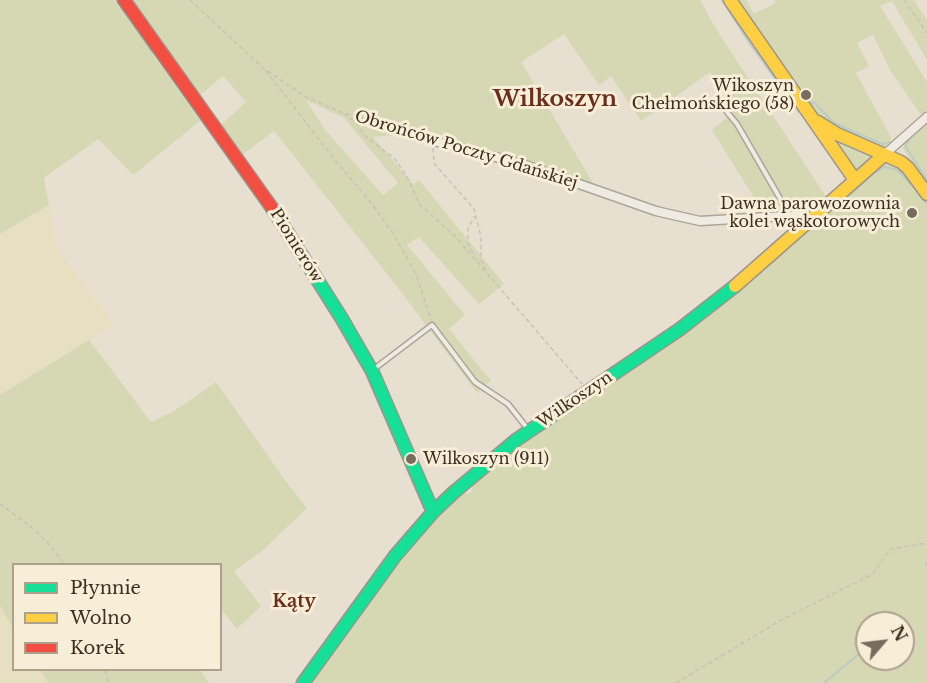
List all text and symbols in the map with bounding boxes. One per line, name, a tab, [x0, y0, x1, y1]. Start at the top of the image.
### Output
place label: Wikoszyn Chełmońskiego (58)	[632, 76, 794, 114]
district label: Wilkoszyn	[493, 87, 617, 113]
marker: Wikoszyn Chełmońskiego (58)	[799, 88, 813, 102]
street label: Obrońców Poczty Gdańskiej	[352, 107, 580, 193]
place label: Dawna parowozownia kolei wąskotorowych	[720, 194, 900, 232]
street label: Pionierów	[266, 205, 326, 287]
marker: Dawna parowozownia kolei wąskotorowych	[905, 206, 919, 220]
street label: Wilkoszyn	[534, 368, 616, 432]
place label: Wilkoszyn (911)	[423, 449, 549, 469]
marker: Wilkoszyn (911)	[404, 452, 418, 466]
legend	[12, 563, 222, 671]
text: Płynnie	[70, 577, 141, 599]
district label: Kąty	[272, 591, 316, 613]
text: Wolno	[70, 607, 132, 629]
north arrow	[855, 611, 915, 671]
text: N	[887, 622, 911, 645]
text: Korek	[70, 637, 125, 659]

